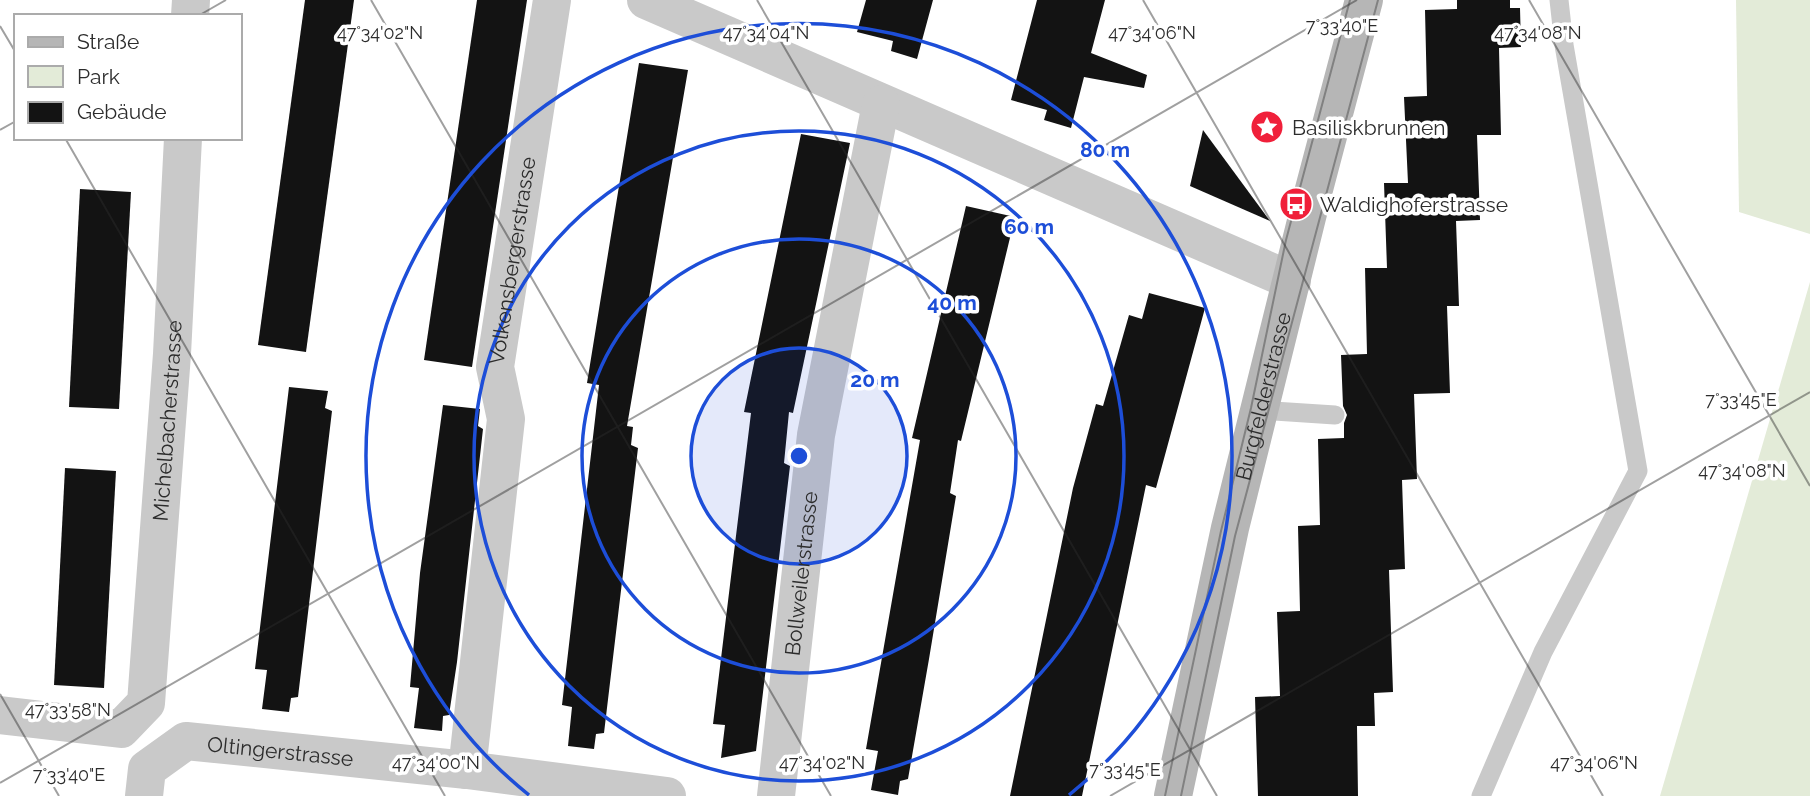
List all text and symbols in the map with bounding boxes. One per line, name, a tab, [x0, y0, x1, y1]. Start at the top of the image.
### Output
legend	[14, 14, 242, 140]
text: 7°33'40"E	[1306, 15, 1378, 36]
text: 47°34'02"N	[337, 22, 423, 43]
text: 47°34'04"N	[723, 22, 809, 43]
text: 47°34'06"N	[1108, 22, 1196, 43]
text: 47°34'08"N	[1494, 22, 1582, 43]
text: Straße	[77, 29, 139, 54]
text: Park	[77, 64, 120, 89]
text: Gebäude	[77, 99, 167, 124]
place icon: Basiliskbrunnen	[1248, 108, 1286, 146]
place label: Basiliskbrunnen	[1292, 115, 1446, 140]
text: 80 m	[1080, 137, 1130, 162]
street label: Volkensbergerstrasse	[483, 155, 540, 366]
bus stop icon: Waldighoferstrasse	[1277, 185, 1315, 223]
place label: Waldighoferstrasse	[1320, 192, 1508, 217]
text: 60 m	[1004, 214, 1054, 239]
text: 40 m	[927, 290, 977, 315]
street label: Burgfelderstrasse	[1230, 309, 1296, 483]
street label: Michelbacherstrasse	[147, 320, 186, 522]
text: 20 m	[850, 367, 900, 392]
text: 7°33'45"E	[1705, 389, 1777, 410]
centre of rings	[787, 444, 811, 468]
text: 47°34'08"N	[1698, 460, 1786, 481]
street label: Bollweilerstrasse	[779, 490, 822, 657]
text: 47°33'58"N	[25, 699, 111, 720]
street label: Oltingerstrasse	[206, 731, 355, 771]
text: 47°34'00"N	[392, 752, 480, 773]
text: 47°34'02"N	[779, 752, 865, 773]
text: 47°34'06"N	[1550, 752, 1638, 773]
text: 7°33'45"E	[1089, 759, 1161, 780]
text: 7°33'40"E	[33, 764, 105, 785]

